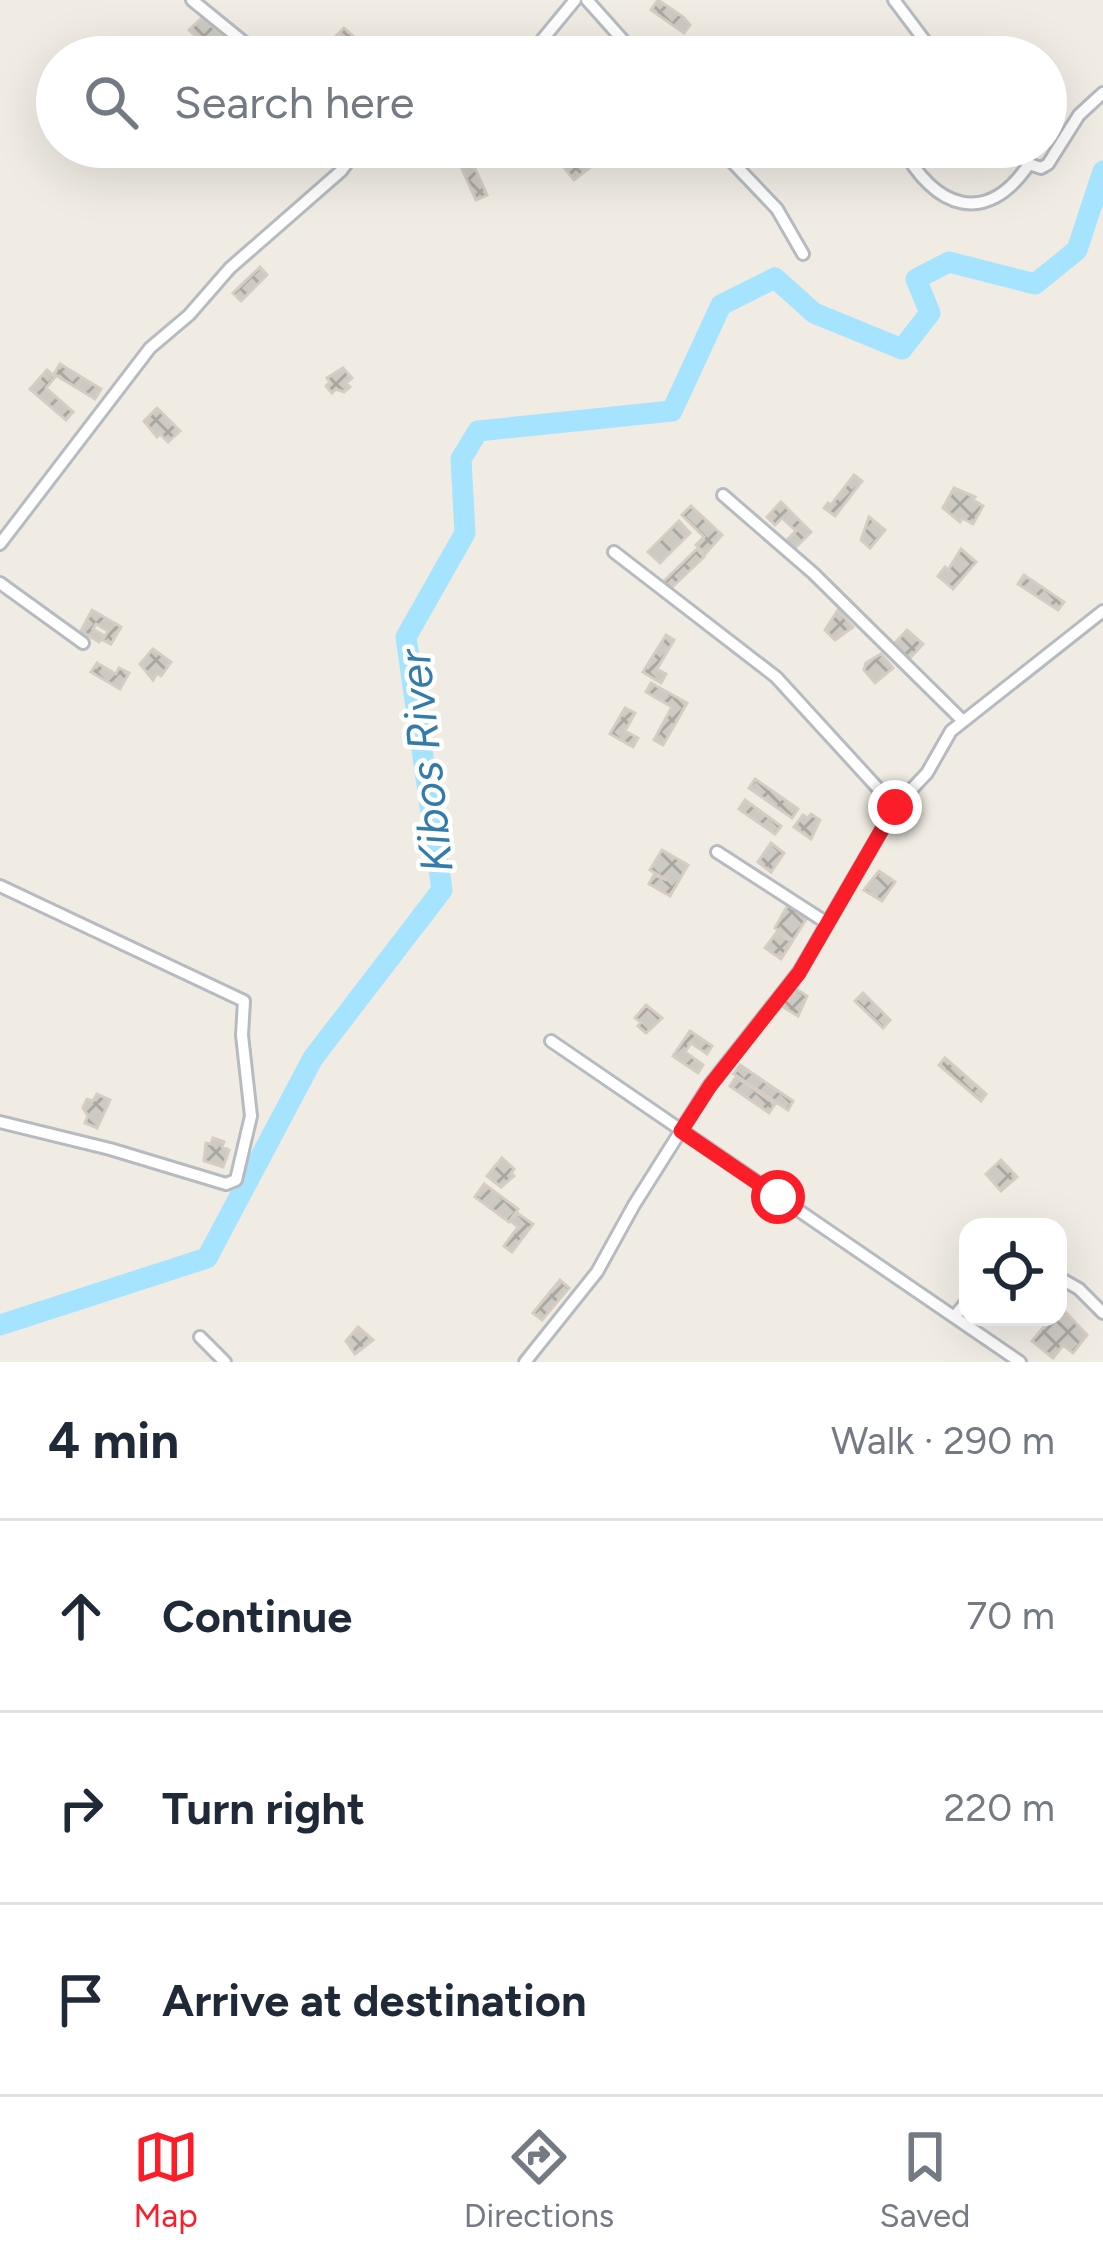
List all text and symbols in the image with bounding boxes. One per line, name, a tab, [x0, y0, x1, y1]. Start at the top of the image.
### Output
search box	[36, 36, 1067, 168]
icon: search	[78, 69, 144, 135]
text: Search here	[174, 75, 414, 129]
water label: Kibos River	[386, 645, 464, 875]
route end	[868, 780, 922, 834]
route start	[751, 1170, 805, 1224]
map controls	[959, 1218, 1067, 1326]
button: locate	[959, 1218, 1067, 1326]
text: 4 min	[48, 1410, 179, 1471]
text: Walk · 290 m	[831, 1417, 1055, 1464]
icon: ahead	[48, 1583, 114, 1649]
text: Continue	[162, 1589, 352, 1643]
text: 70 m	[966, 1592, 1055, 1639]
icon: right	[48, 1775, 114, 1841]
text: Turn right	[162, 1781, 365, 1835]
text: 220 m	[944, 1784, 1055, 1831]
icon: arrive	[48, 1967, 114, 2033]
text: Arrive at destination	[162, 1973, 586, 2027]
tab: Map	[133, 2124, 199, 2235]
tab: Directions	[464, 2124, 614, 2235]
tab: Saved	[879, 2124, 970, 2235]

